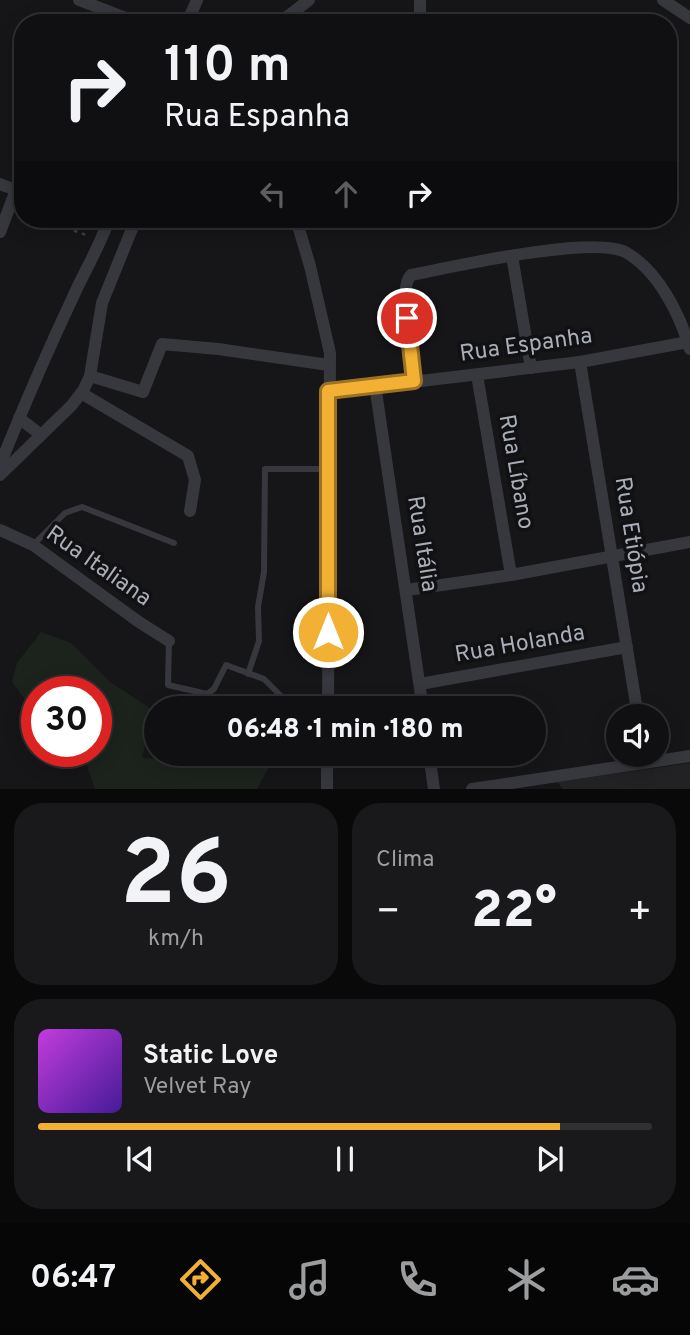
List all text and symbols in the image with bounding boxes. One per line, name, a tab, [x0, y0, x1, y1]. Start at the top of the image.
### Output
text: 110 m	[164, 37, 291, 99]
icon: right	[49, 42, 140, 133]
text: Rua Espanha	[164, 98, 350, 138]
icon: left	[254, 175, 292, 213]
icon: ahead	[327, 175, 365, 213]
icon: right	[400, 175, 438, 213]
pin	[377, 288, 437, 348]
icon: arrive	[388, 299, 426, 337]
street label: Rua Espanha	[458, 322, 594, 370]
street label: Rua Líbano	[491, 412, 539, 532]
street label: Rua Etiópia	[607, 475, 653, 595]
street label: Rua Itália	[399, 494, 443, 594]
street label: Rua Italiana	[40, 520, 156, 614]
position arrow	[291, 595, 365, 669]
street label: Rua Holanda	[453, 619, 587, 671]
speed limit sign: 30	[21, 676, 112, 767]
map controls	[606, 704, 669, 767]
button: sound	[606, 704, 669, 767]
text: 06:48 · 1 min · 180 m	[227, 714, 463, 747]
text: 26	[120, 822, 232, 937]
text: Clima	[376, 846, 434, 875]
text: 22°	[471, 880, 557, 946]
text: −	[376, 889, 401, 938]
text: +	[627, 889, 652, 938]
text: km/h	[148, 925, 204, 954]
text: Static Love	[143, 1040, 278, 1073]
text: Velvet Ray	[143, 1073, 251, 1102]
icon: previous	[121, 1140, 159, 1178]
icon: pause	[326, 1140, 364, 1178]
icon: next	[531, 1140, 569, 1178]
icon: directions	[176, 1255, 225, 1304]
icon: music	[285, 1255, 334, 1304]
icon: phone	[393, 1255, 442, 1304]
icon: climate	[502, 1255, 551, 1304]
icon: car	[611, 1255, 660, 1304]
text: 06:47	[30, 1259, 116, 1299]

